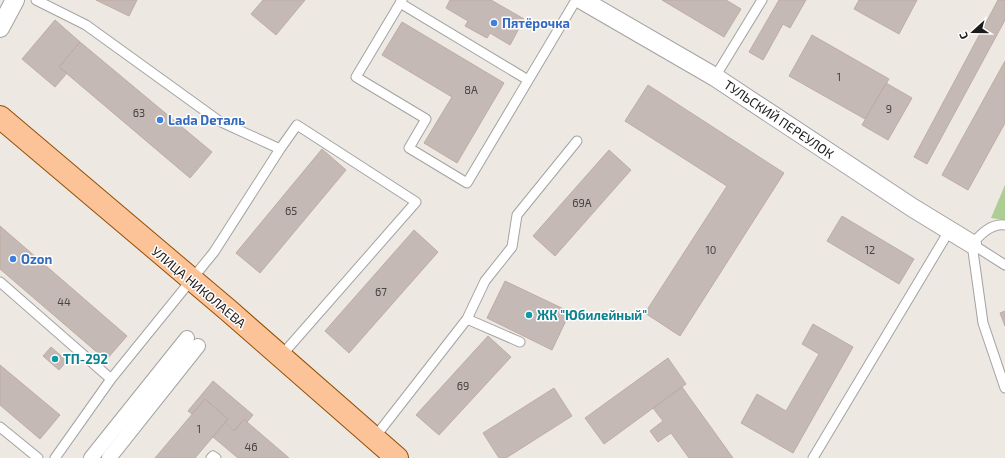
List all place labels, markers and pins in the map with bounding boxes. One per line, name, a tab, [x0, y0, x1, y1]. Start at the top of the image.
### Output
place label: Пятёрочка	[502, 15, 570, 31]
marker: Пятёрочка	[489, 18, 499, 28]
place label: Lada Dеталь	[168, 112, 245, 128]
marker: Lada Dеталь	[155, 115, 165, 125]
place label: Ozon	[21, 251, 52, 267]
marker: Ozon	[8, 254, 18, 264]
place label: ЖК "Юбилейный"	[537, 307, 647, 323]
marker: ЖК "Юбилейный"	[524, 310, 534, 320]
place label: ТП-292	[63, 351, 108, 367]
marker: ТП-292	[50, 354, 60, 364]

